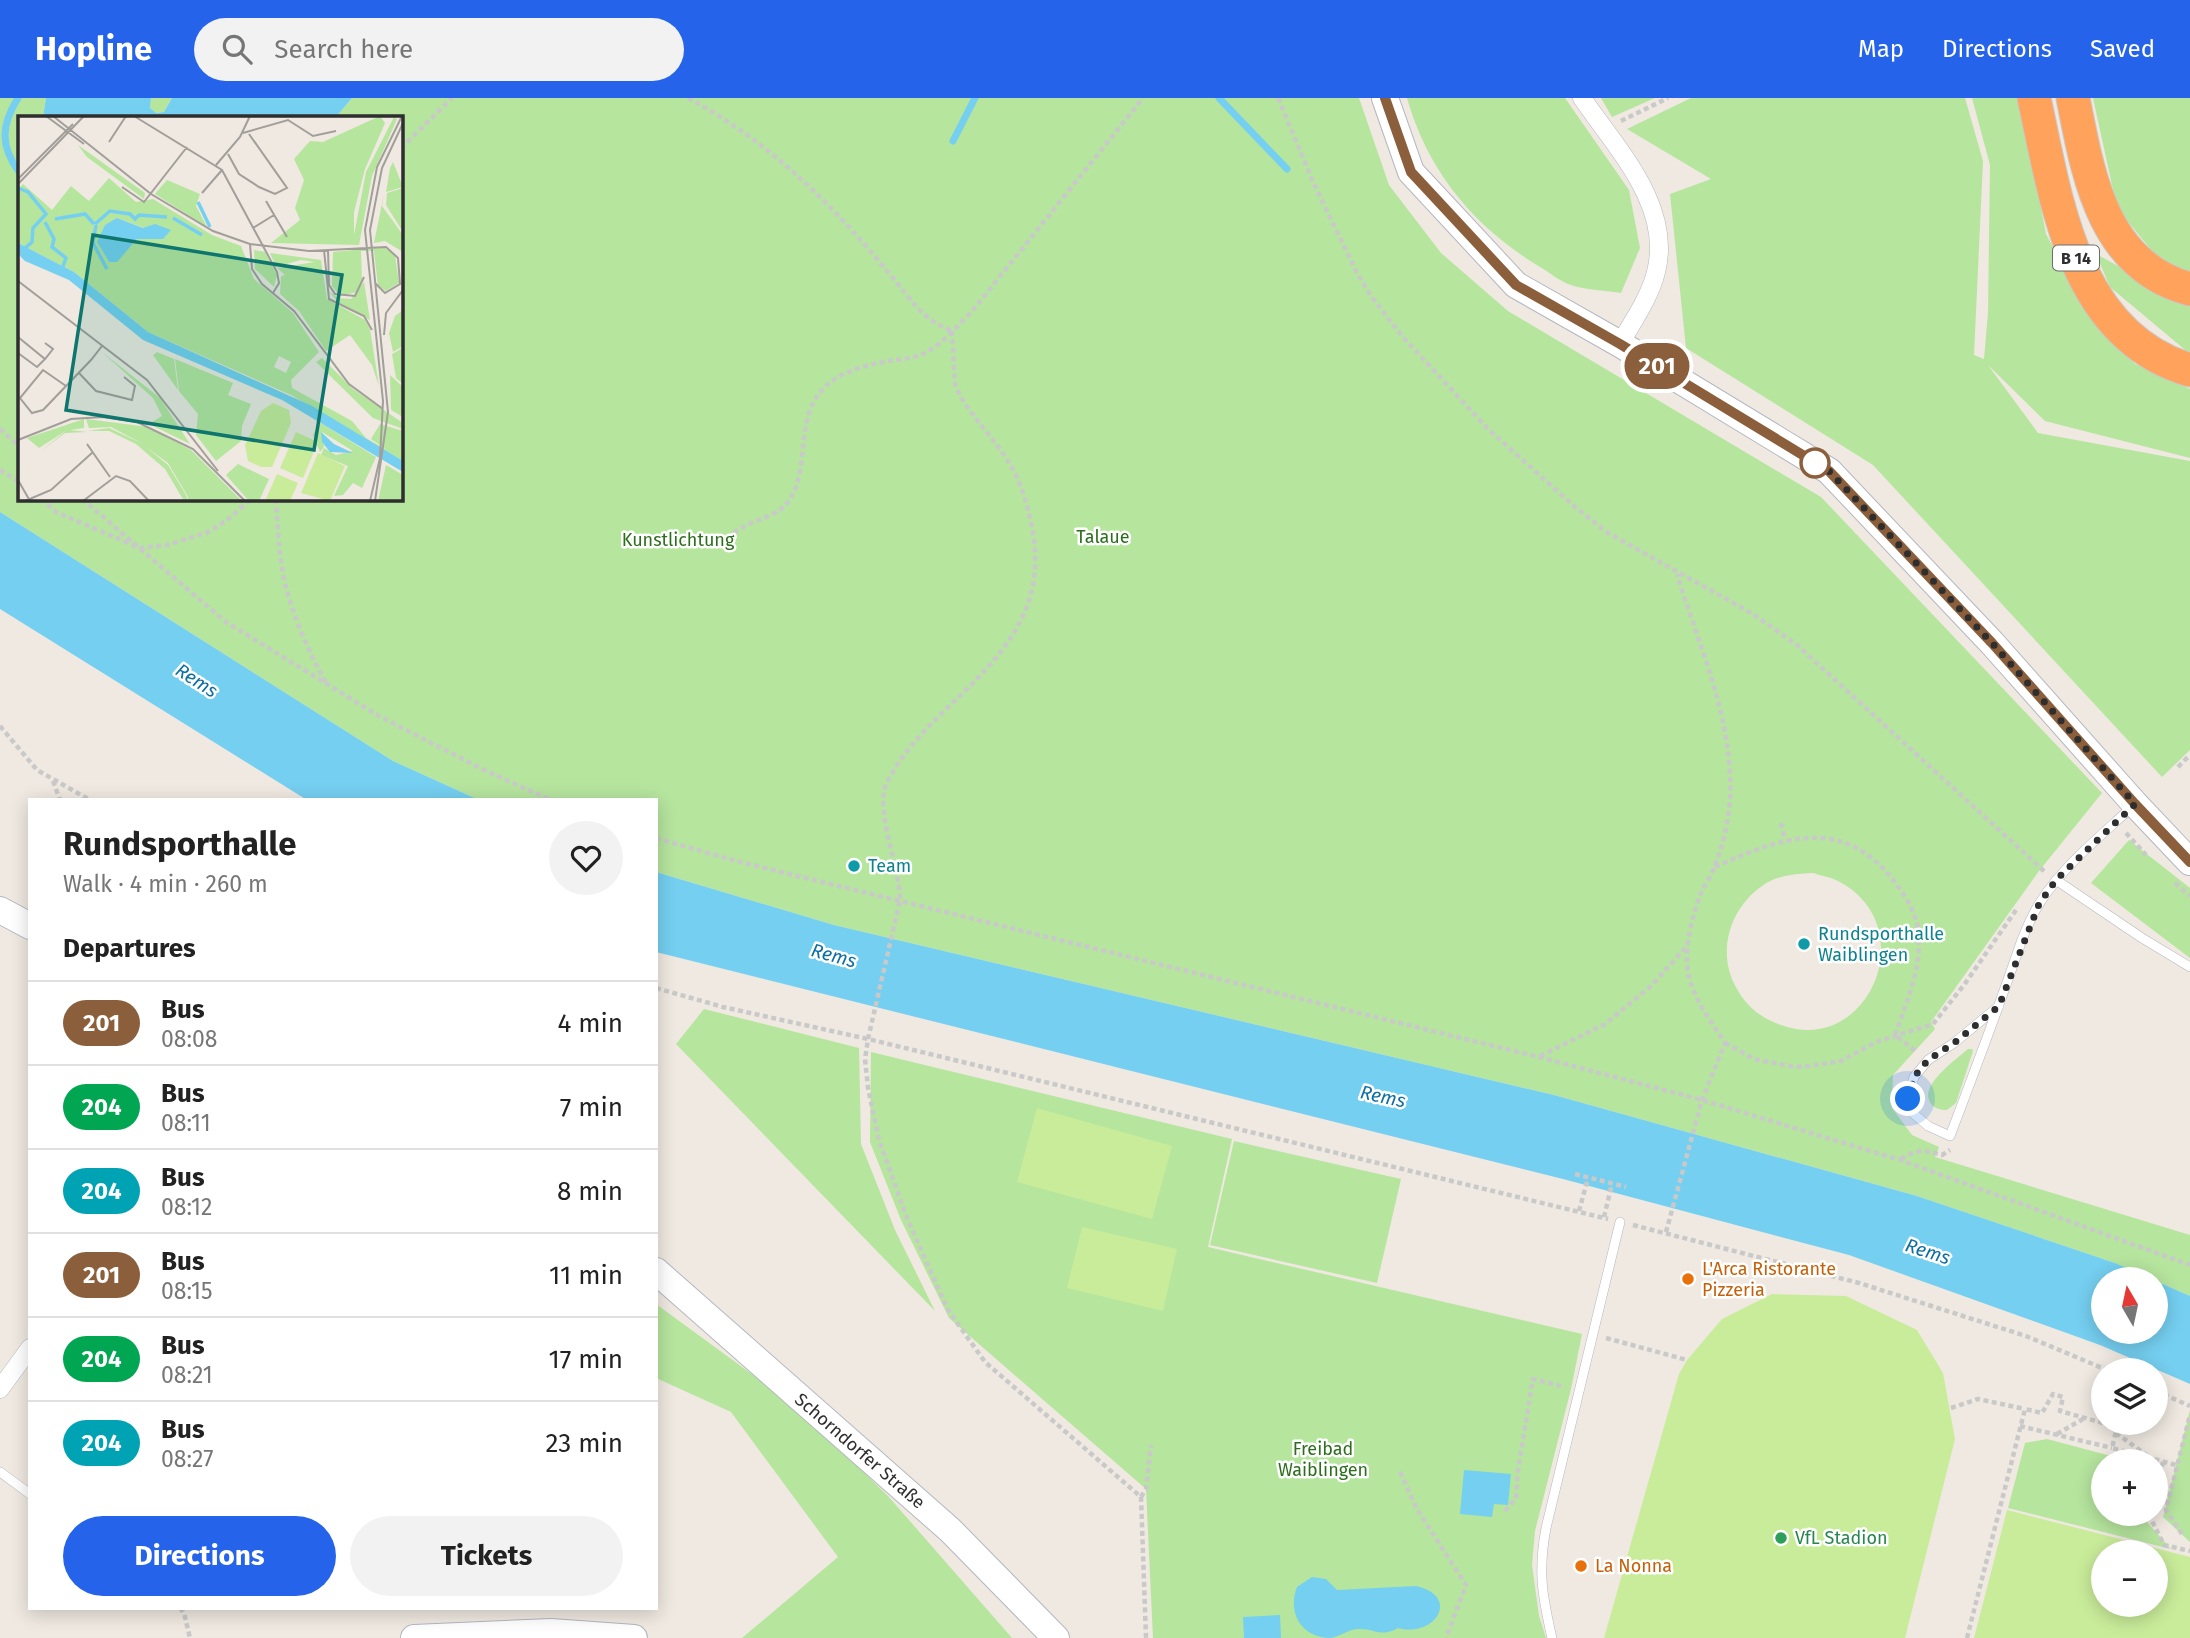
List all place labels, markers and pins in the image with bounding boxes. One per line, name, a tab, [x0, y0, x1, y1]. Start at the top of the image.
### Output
unlabelled marker	[1800, 448, 1830, 478]
place label: Team	[868, 855, 911, 877]
marker: Team	[846, 858, 862, 874]
place label: Rundsporthalle Waiblingen	[1818, 923, 1944, 966]
marker: Rundsporthalle Waiblingen	[1796, 936, 1812, 952]
place label: L'Arca Ristorante Pizzeria	[1702, 1258, 1836, 1301]
marker: L'Arca Ristorante Pizzeria	[1680, 1271, 1696, 1287]
place label: VfL Stadion	[1795, 1527, 1887, 1549]
marker: VfL Stadion	[1773, 1530, 1789, 1546]
place label: La Nonna	[1595, 1555, 1672, 1577]
marker: La Nonna	[1573, 1558, 1589, 1574]

